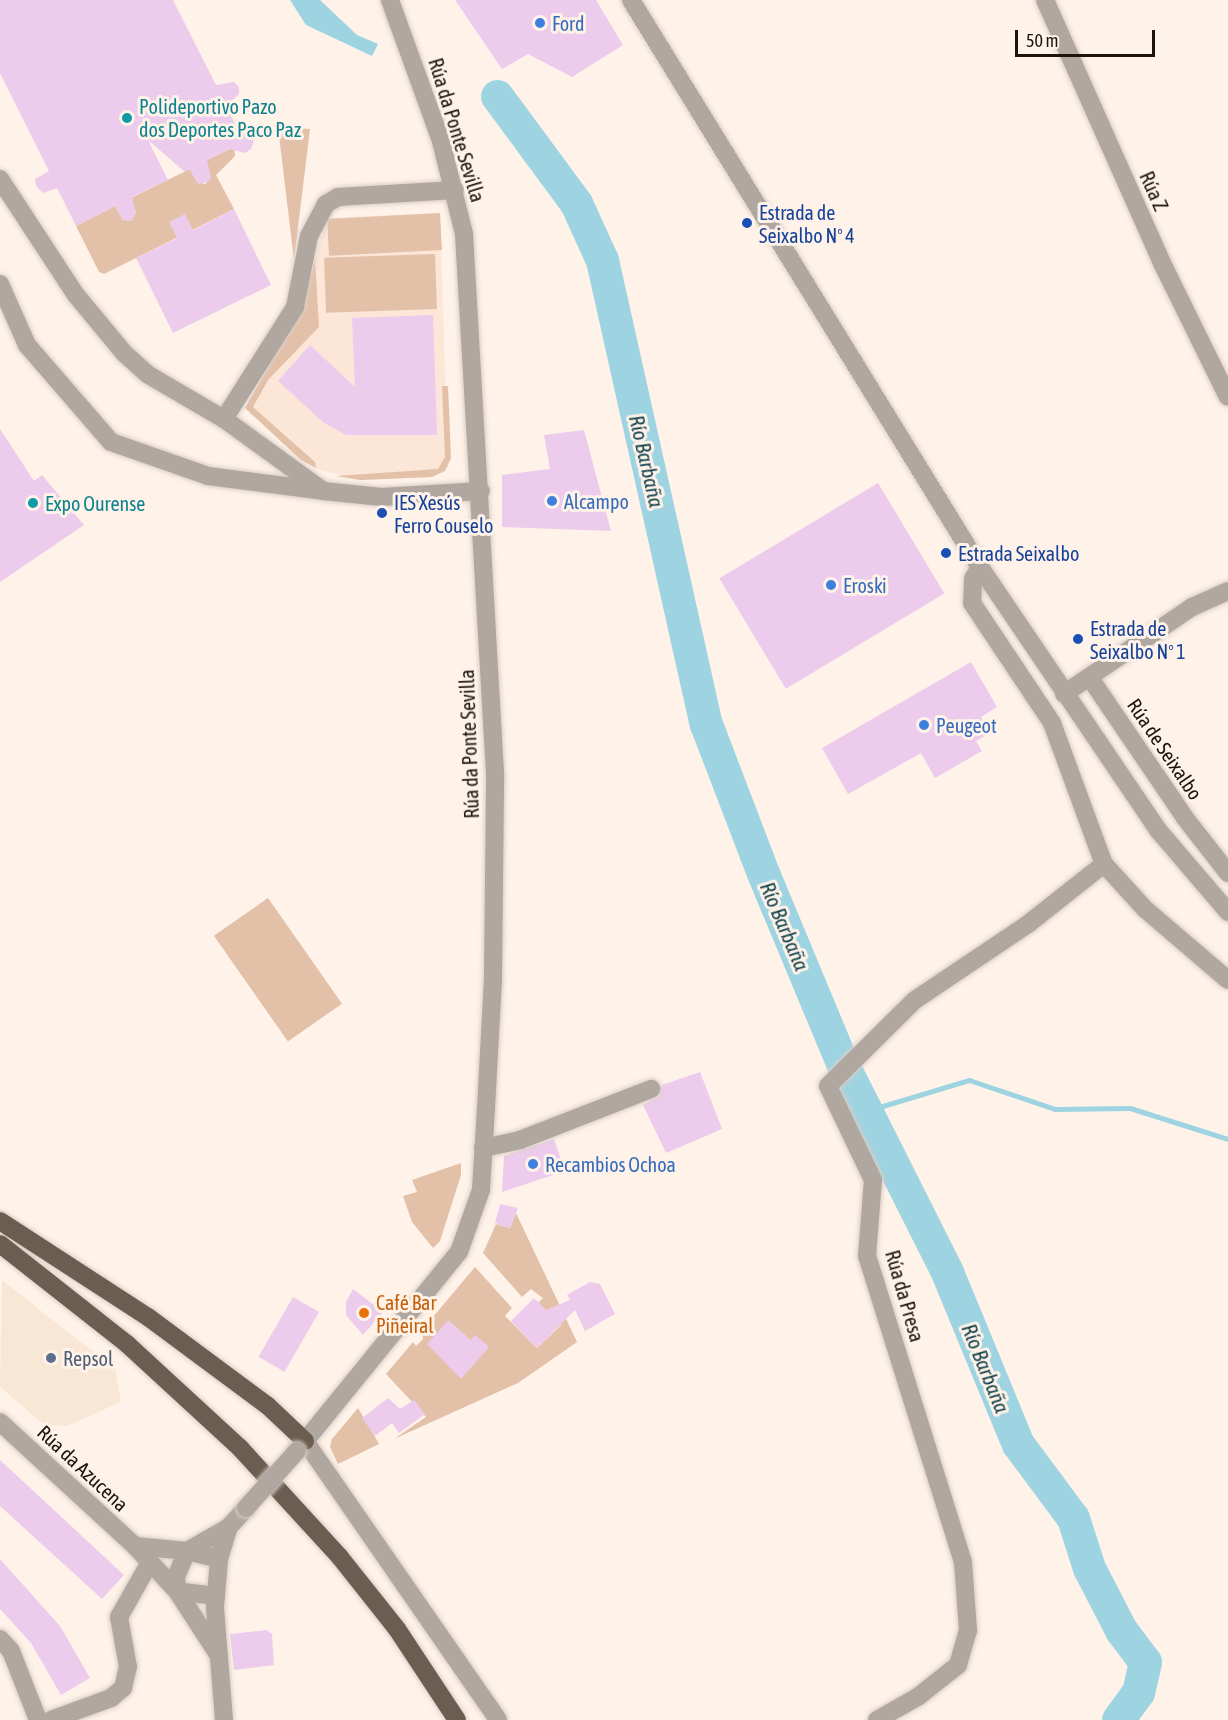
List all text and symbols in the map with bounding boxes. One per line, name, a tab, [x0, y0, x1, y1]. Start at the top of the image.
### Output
place label: Ford	[552, 11, 584, 35]
marker: Ford	[533, 16, 547, 30]
scale bar	[1018, 18, 1158, 56]
text: 50 m	[1026, 30, 1058, 51]
street label: Rúa da Ponte Sevilla	[424, 55, 490, 205]
place label: Polideportivo Pazo dos Deportes Paco Paz	[139, 94, 301, 141]
marker: Polideportivo Pazo dos Deportes Paco Paz	[120, 111, 134, 125]
street label: Rúa Z	[1135, 168, 1173, 214]
place label: Estrada de Seixalbo Nº 4	[759, 200, 855, 247]
marker: Estrada de Seixalbo Nº 4	[740, 216, 754, 230]
water label: Río Barbaña	[624, 413, 670, 509]
place label: Alcampo	[564, 489, 629, 513]
place label: IES Xesús Ferro Couselo	[394, 490, 493, 537]
place label: Expo Ourense	[45, 491, 145, 515]
marker: Alcampo	[545, 494, 559, 508]
marker: Expo Ourense	[26, 496, 40, 510]
marker: IES Xesús Ferro Couselo	[375, 506, 389, 520]
place label: Estrada Seixalbo	[958, 541, 1079, 565]
marker: Estrada Seixalbo	[939, 546, 953, 560]
place label: Eroski	[843, 573, 887, 597]
marker: Eroski	[824, 578, 838, 592]
place label: Estrada de Seixalbo Nº 1	[1090, 616, 1186, 663]
marker: Estrada de Seixalbo Nº 1	[1071, 632, 1085, 646]
street label: Rúa da Ponte Sevilla	[454, 669, 484, 819]
street label: Rúa de Seixalbo	[1122, 694, 1208, 804]
place label: Peugeot	[936, 713, 997, 737]
marker: Peugeot	[917, 718, 931, 732]
water label: Río Barbaña	[755, 878, 815, 974]
place label: Recambios Ochoa	[545, 1152, 676, 1176]
marker: Recambios Ochoa	[526, 1157, 540, 1171]
street label: Rúa da Presa	[880, 1247, 930, 1345]
place label: Café Bar Piñeiral	[376, 1290, 436, 1337]
marker: Café Bar Piñeiral	[357, 1306, 371, 1320]
water label: Río Barbaña	[957, 1320, 1015, 1416]
place label: Repsol	[63, 1346, 113, 1370]
marker: Repsol	[44, 1351, 58, 1365]
street label: Rúa da Azucena	[33, 1420, 133, 1516]

